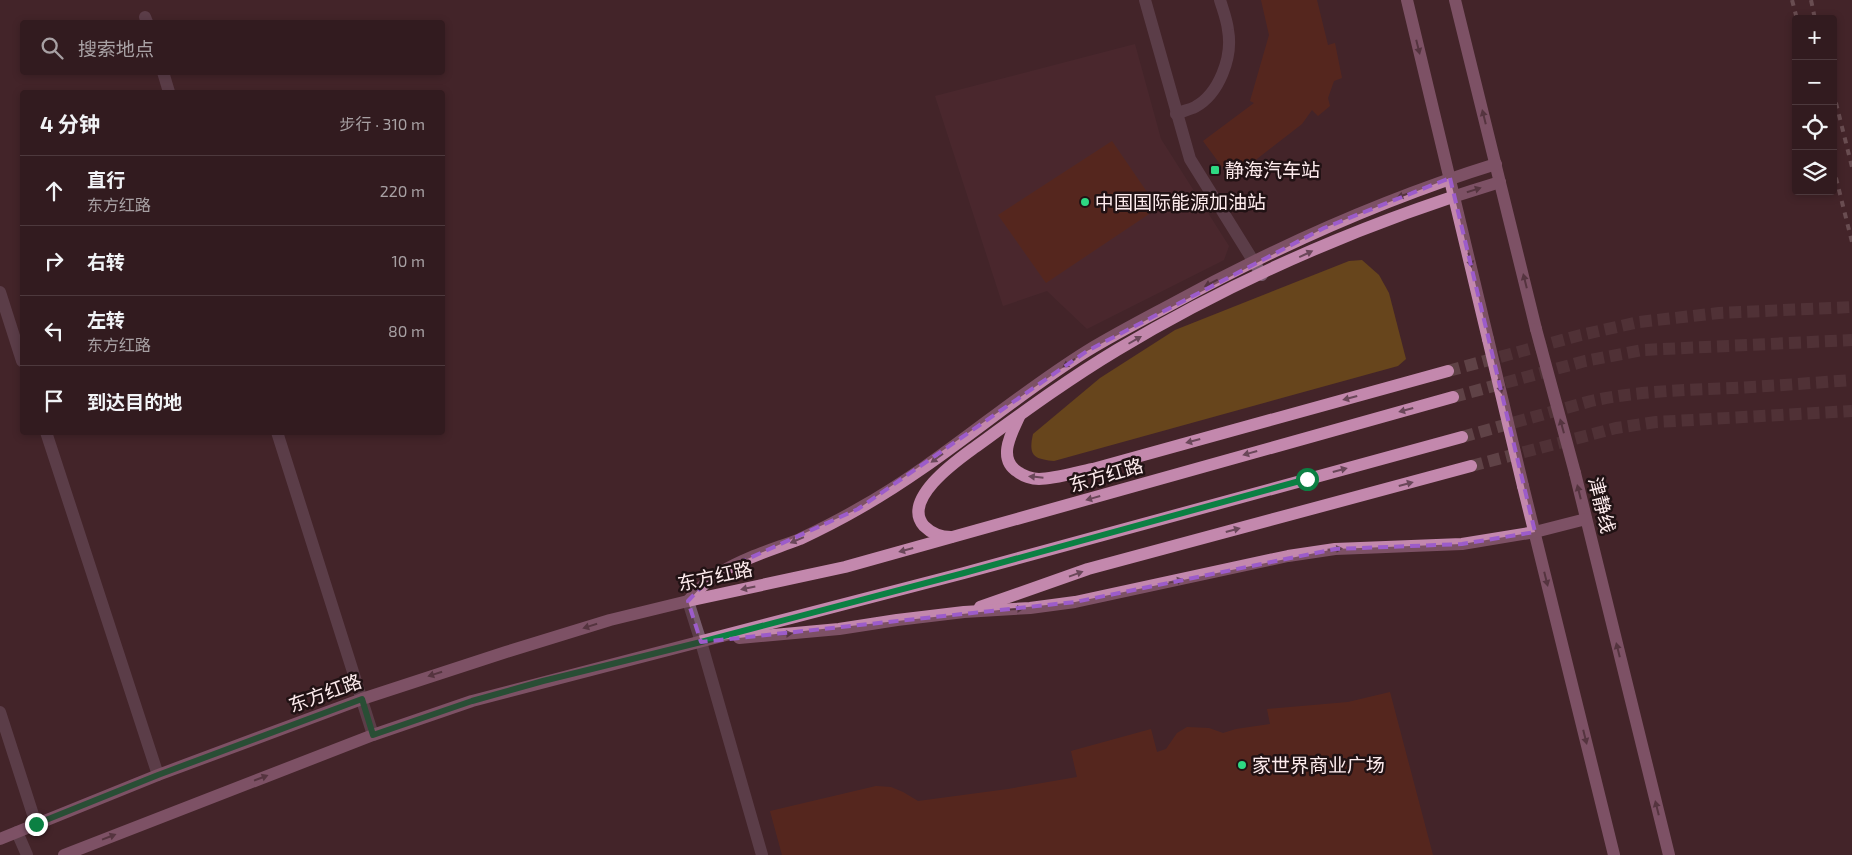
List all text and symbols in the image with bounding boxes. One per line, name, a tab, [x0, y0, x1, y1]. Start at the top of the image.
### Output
map controls	[1792, 15, 1837, 195]
button: +	[1792, 15, 1837, 60]
search box	[20, 20, 445, 75]
icon: search	[38, 34, 66, 62]
text: 搜索地点	[78, 37, 154, 60]
one-way arrow	[1414, 40, 1422, 55]
button: −	[1792, 60, 1837, 105]
button: locate	[1792, 105, 1837, 150]
one-way arrow	[1480, 110, 1488, 125]
text: 4 分钟	[40, 111, 100, 136]
text: 步行 · 310 m	[340, 114, 425, 133]
button: layers	[1792, 150, 1837, 195]
place label: 静海汽车站	[1225, 158, 1320, 181]
marker: 静海汽车站	[1209, 164, 1221, 176]
text: 直行	[87, 168, 125, 191]
icon: ahead	[40, 177, 68, 205]
text: 220 m	[380, 181, 425, 200]
one-way arrow	[1466, 185, 1481, 193]
place label: 中国国际能源加油站	[1095, 190, 1266, 213]
one-way arrow	[1396, 191, 1411, 199]
text: 东方红路	[87, 195, 151, 214]
marker: 中国国际能源加油站	[1079, 196, 1091, 208]
icon: right	[40, 247, 68, 275]
text: 右转	[87, 250, 125, 273]
one-way arrow	[1299, 250, 1313, 258]
text: 10 m	[391, 251, 425, 270]
one-way arrow	[1466, 252, 1474, 267]
one-way arrow	[1521, 274, 1529, 289]
one-way arrow	[1204, 279, 1217, 288]
text: 左转	[87, 308, 125, 331]
icon: left	[40, 317, 68, 345]
text: 80 m	[388, 321, 425, 340]
text: 东方红路	[87, 335, 151, 354]
one-way arrow	[1127, 336, 1142, 344]
one-way arrow	[1062, 358, 1076, 368]
one-way arrow	[1496, 379, 1504, 394]
icon: arrive	[40, 387, 68, 415]
text: 到达目的地	[87, 390, 182, 413]
one-way arrow	[1342, 395, 1357, 403]
one-way arrow	[1399, 406, 1414, 414]
one-way arrow	[1558, 418, 1566, 433]
one-way arrow	[1186, 438, 1201, 446]
one-way arrow	[1242, 449, 1257, 457]
one-way arrow	[930, 453, 944, 463]
street label: 东方红路	[1066, 453, 1146, 496]
one-way arrow	[1332, 466, 1347, 474]
route start	[1296, 468, 1319, 491]
one-way arrow	[1027, 473, 1043, 481]
street label: 津静线	[1584, 474, 1621, 535]
one-way arrow	[1399, 479, 1414, 487]
one-way arrow	[1575, 485, 1583, 500]
one-way arrow	[1086, 494, 1101, 502]
one-way arrow	[1225, 526, 1240, 534]
one-way arrow	[790, 536, 804, 544]
one-way arrow	[1327, 545, 1343, 553]
one-way arrow	[899, 547, 914, 555]
street label: 东方红路	[675, 556, 754, 595]
one-way arrow	[1069, 570, 1084, 578]
one-way arrow	[1542, 572, 1550, 587]
one-way arrow	[1168, 577, 1183, 585]
one-way arrow	[741, 584, 756, 592]
one-way arrow	[1008, 605, 1024, 613]
one-way arrow	[583, 623, 598, 631]
one-way arrow	[777, 630, 793, 638]
one-way arrow	[1614, 642, 1622, 657]
street label: 东方红路	[285, 669, 364, 716]
one-way arrow	[427, 670, 442, 678]
one-way arrow	[1581, 730, 1589, 745]
place label: 家世界商业广场	[1252, 753, 1385, 776]
marker: 家世界商业广场	[1236, 759, 1248, 771]
one-way arrow	[253, 774, 268, 781]
one-way arrow	[1653, 800, 1661, 815]
route end	[25, 813, 48, 836]
one-way arrow	[102, 833, 117, 841]

